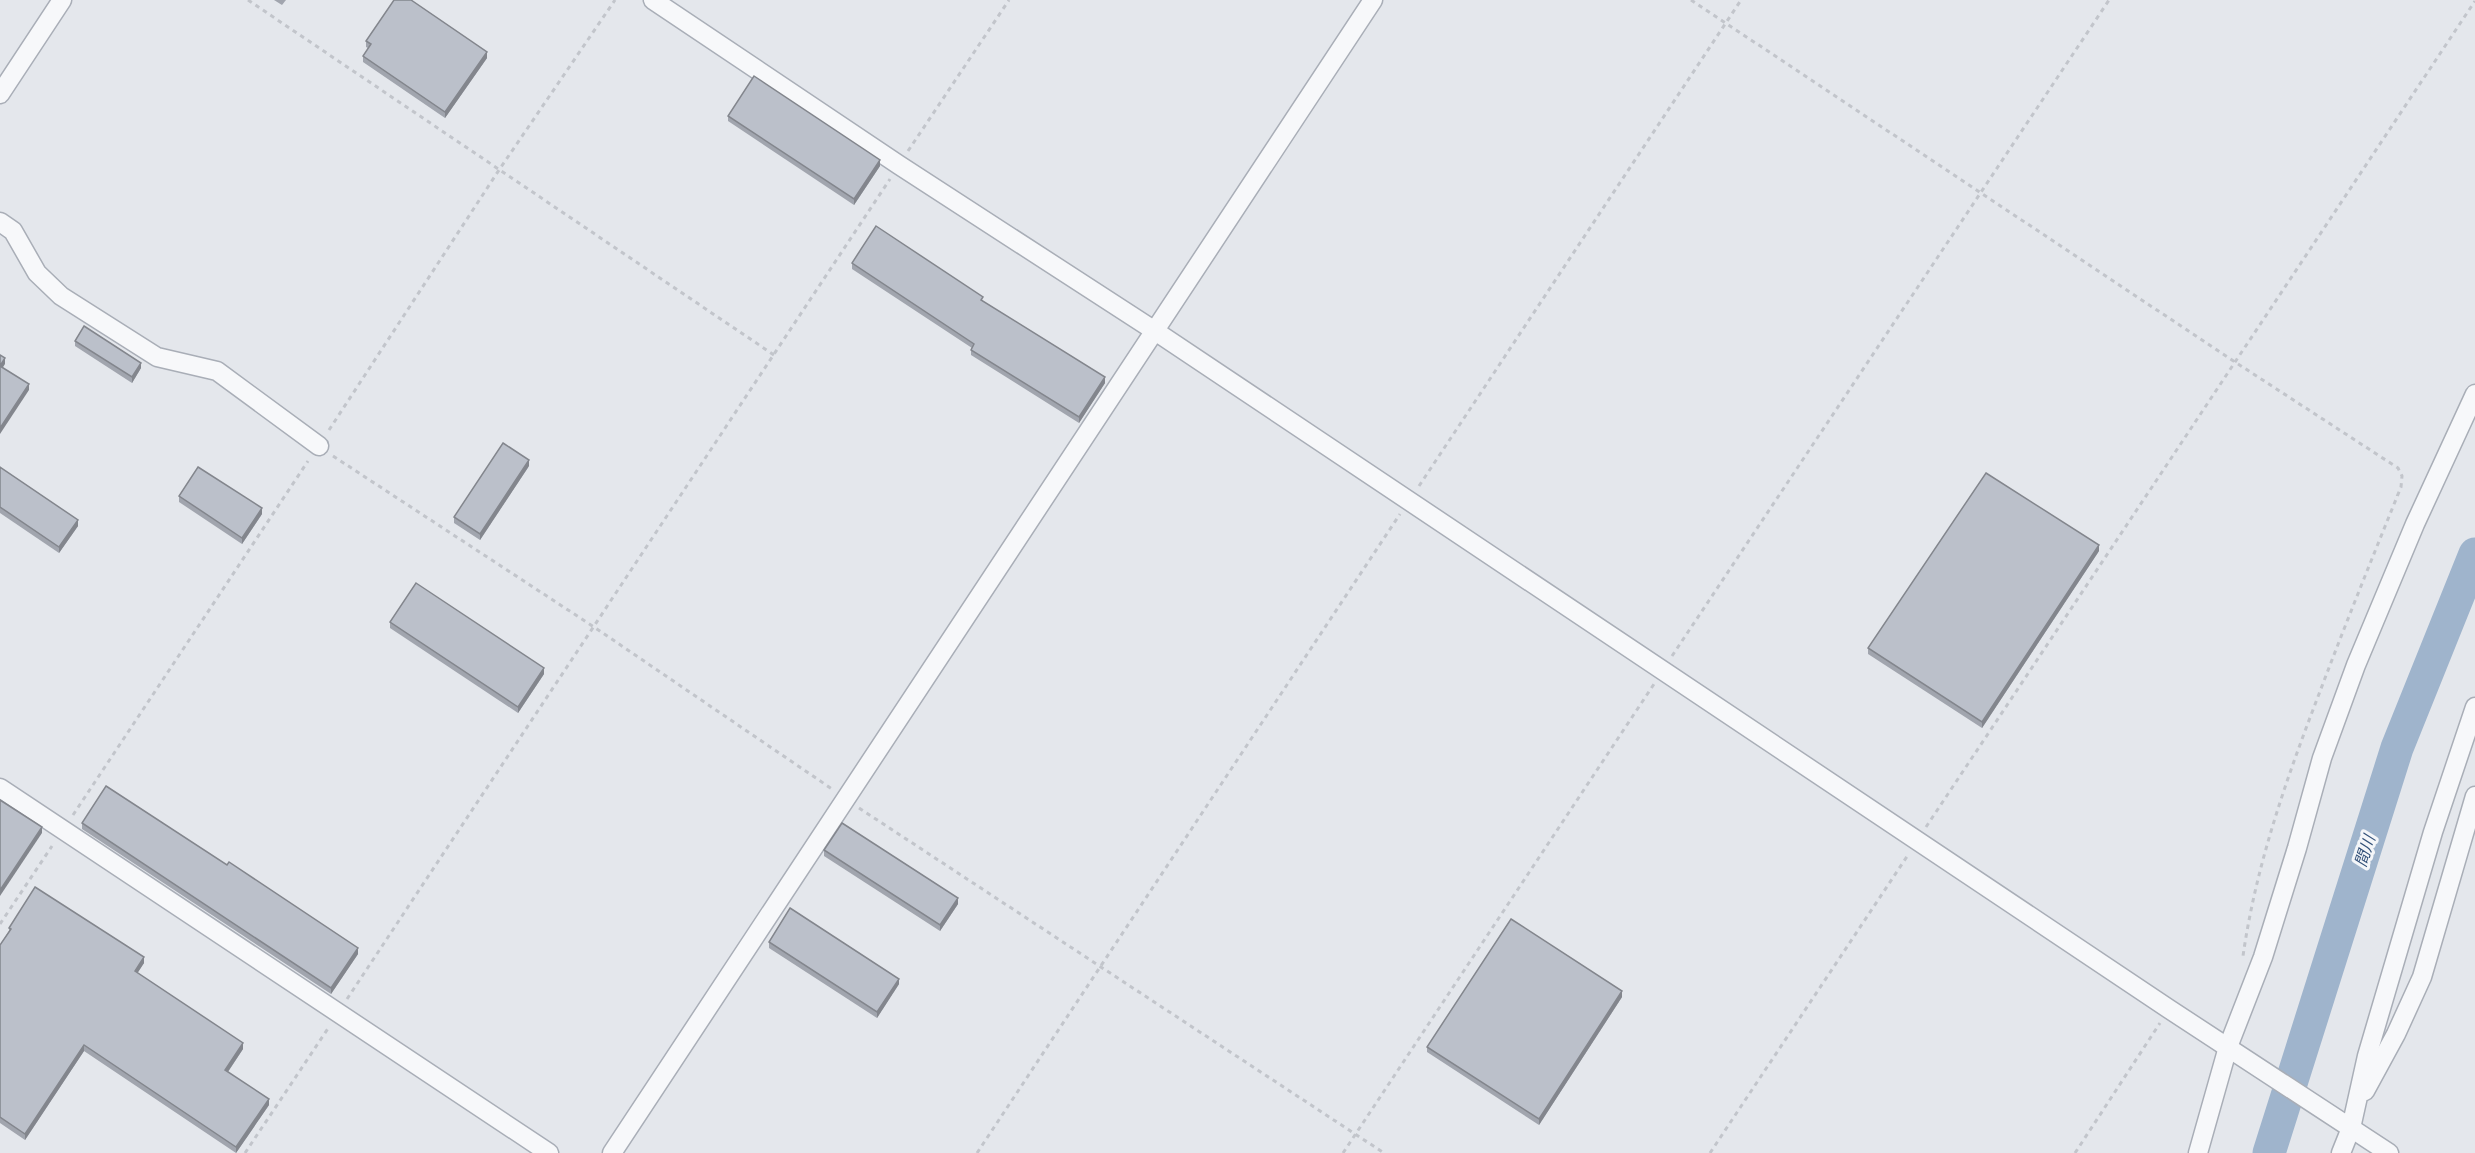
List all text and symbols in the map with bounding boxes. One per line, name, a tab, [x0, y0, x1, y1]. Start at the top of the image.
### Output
water label: 間川	[2351, 831, 2380, 869]

